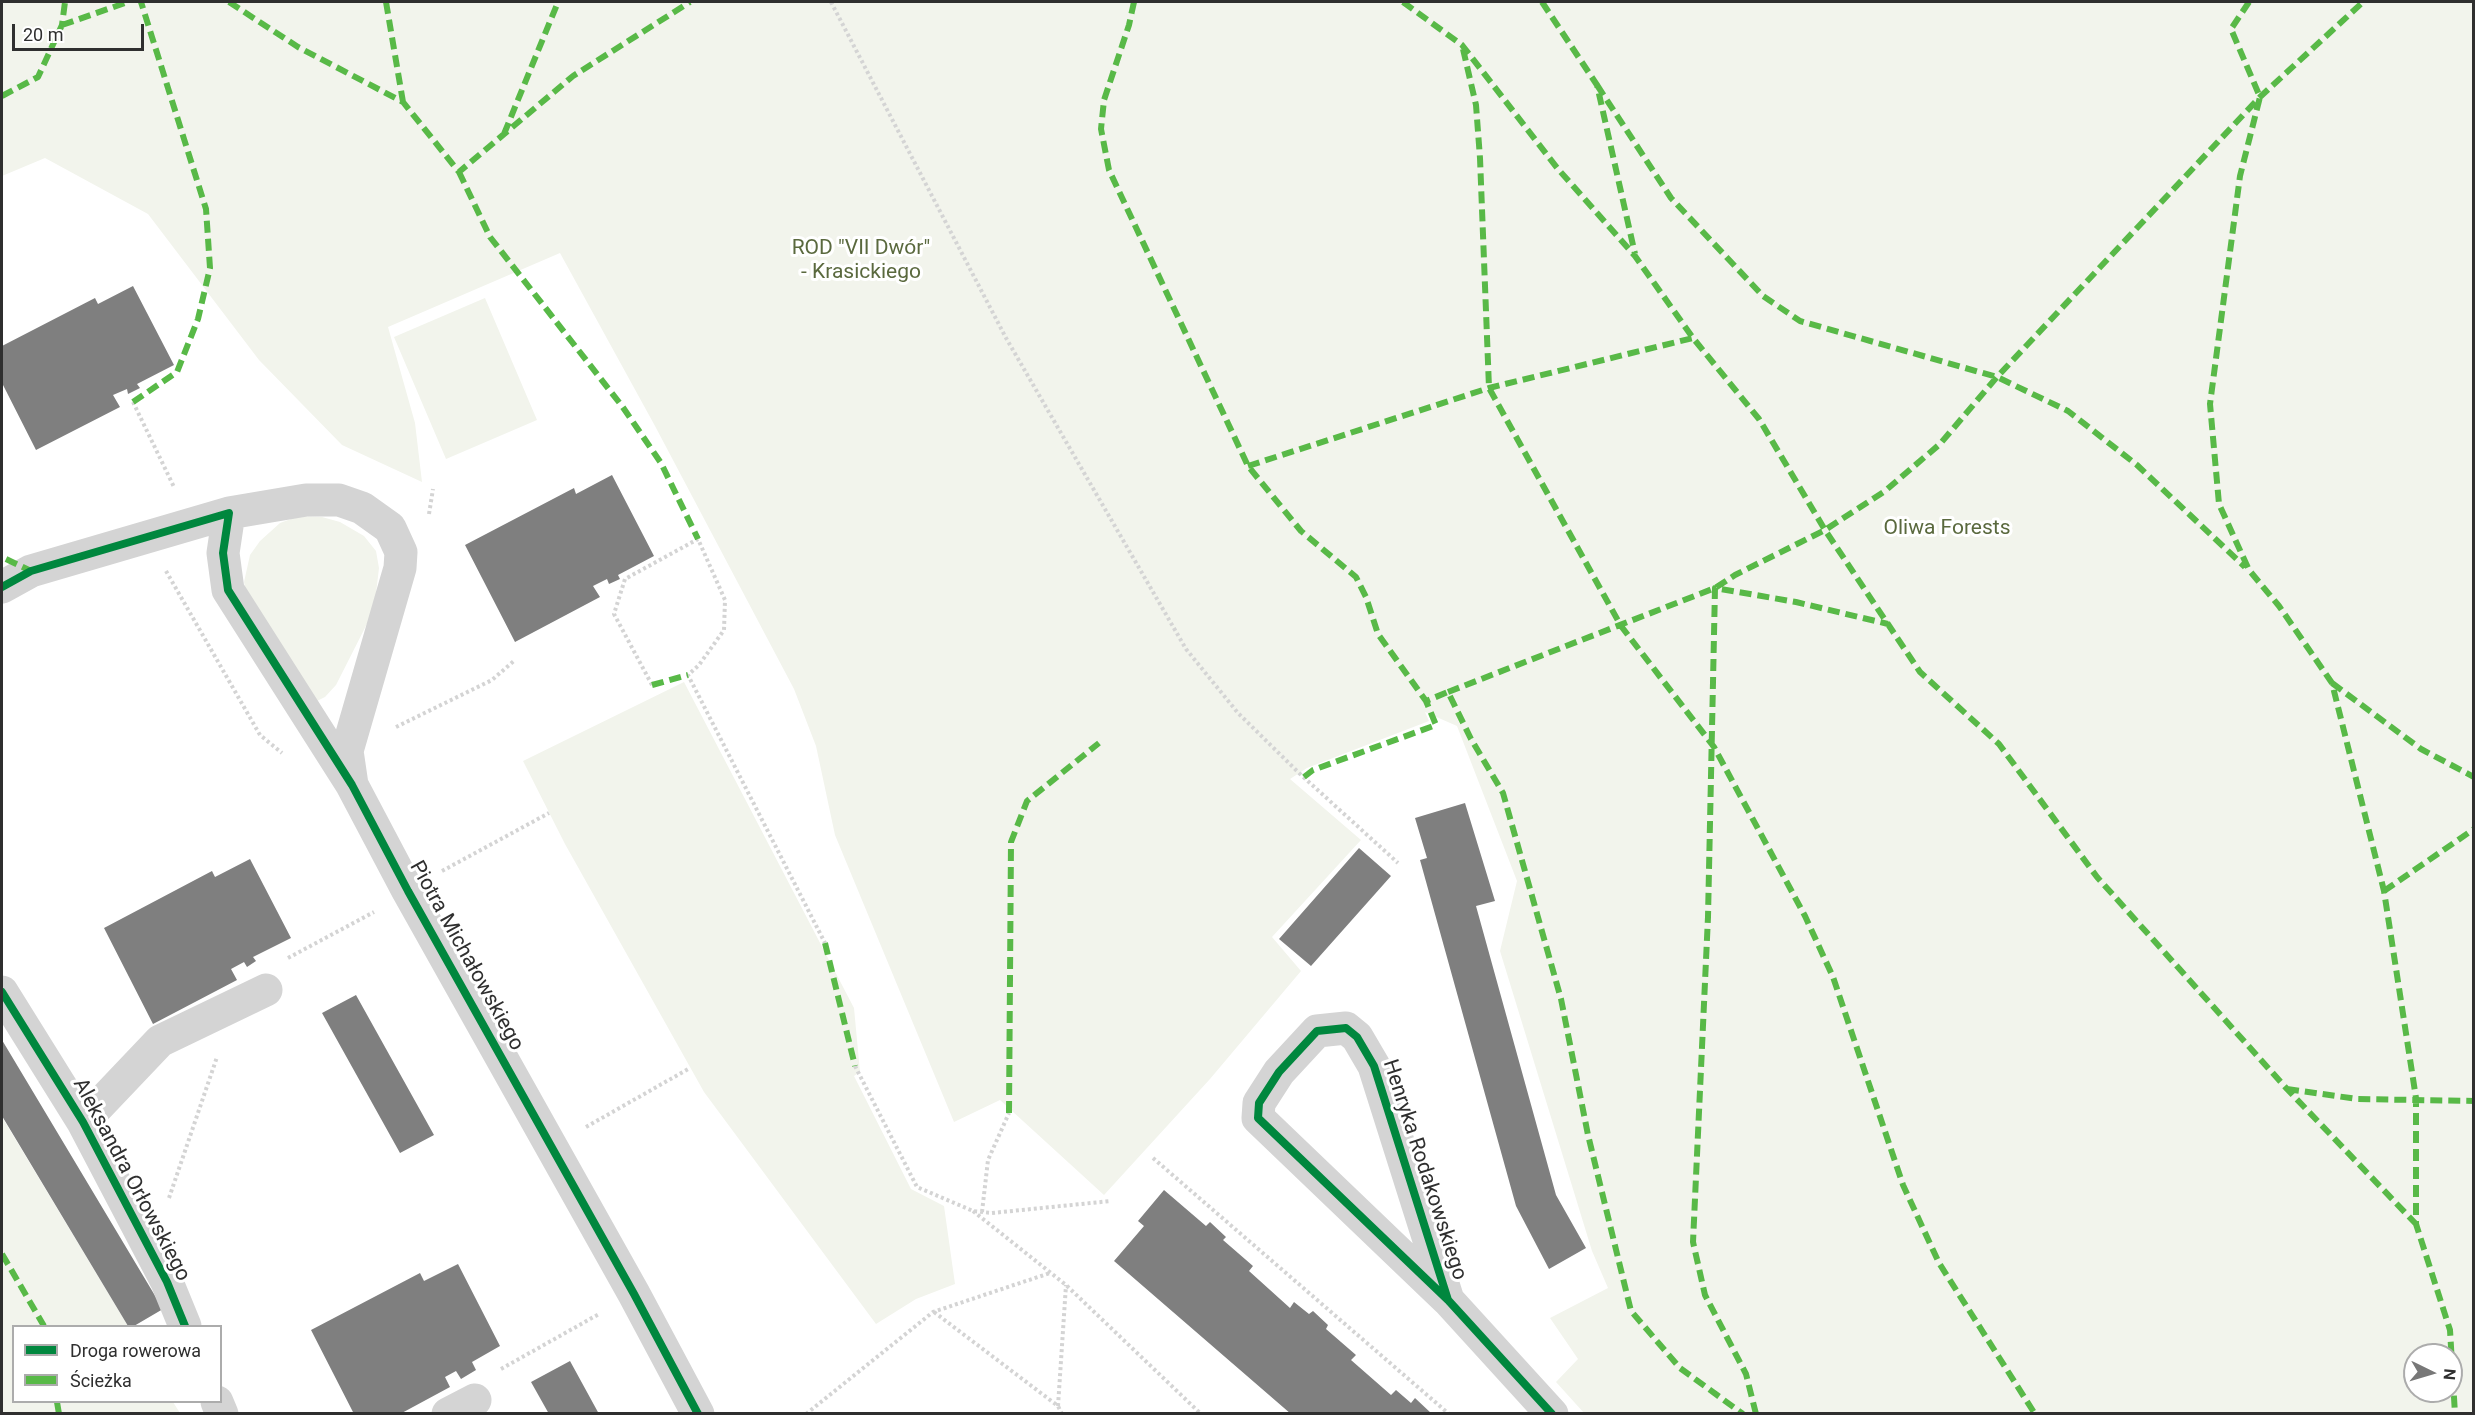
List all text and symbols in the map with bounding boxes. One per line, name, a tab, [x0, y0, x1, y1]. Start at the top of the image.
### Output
scale bar	[15, 12, 147, 50]
text: 20 m	[23, 24, 63, 45]
park label: ROD "VII Dwór" - Krasickiego	[792, 236, 930, 286]
park label: Oliwa Forests	[1883, 516, 2011, 542]
street label: Piotra Michałowskiego	[403, 857, 529, 1055]
street label: Henryka Rodakowskiego	[1376, 1057, 1472, 1283]
street label: Aleksandra Orłowskiego	[67, 1074, 195, 1286]
legend	[12, 1325, 222, 1403]
text: Droga rowerowa	[70, 1340, 201, 1361]
north arrow	[2403, 1343, 2463, 1403]
text: N	[2439, 1368, 2459, 1381]
text: Ścieżka	[70, 1370, 132, 1391]

